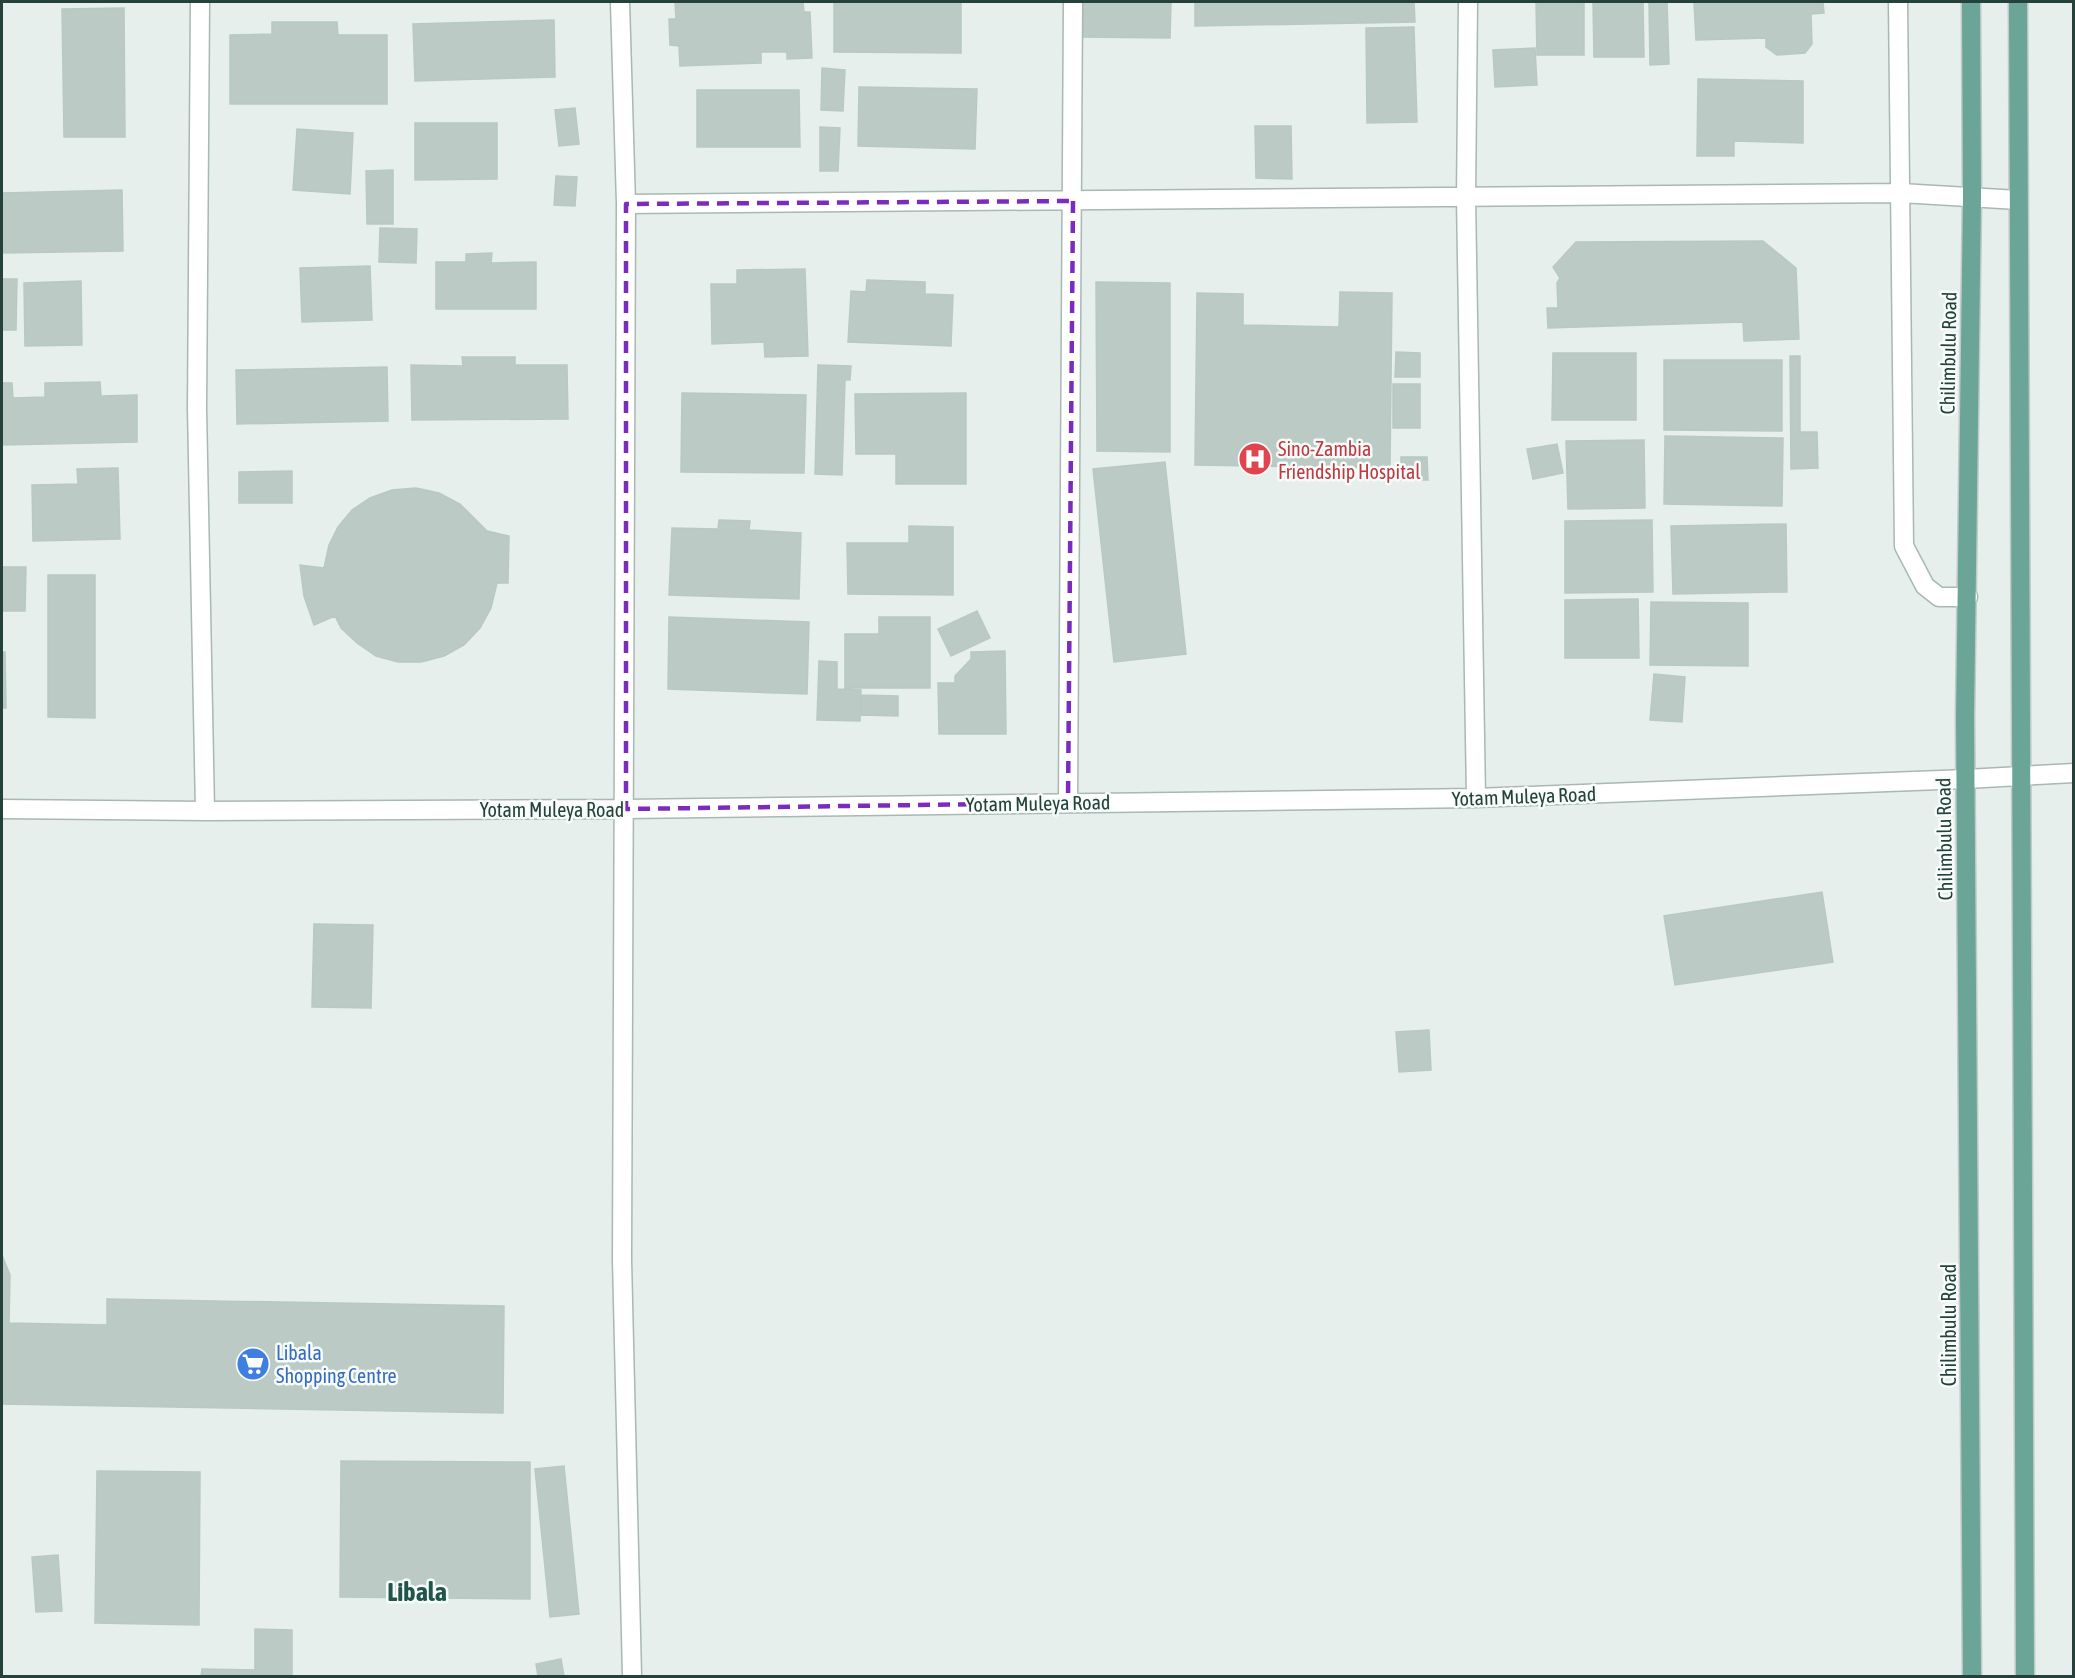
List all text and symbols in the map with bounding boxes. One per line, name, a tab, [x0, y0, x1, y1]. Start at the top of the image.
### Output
street label: Chilimbulu Road	[1935, 291, 1961, 415]
place label: Sino-Zambia Friendship Hospital	[1278, 437, 1421, 483]
hospital icon: Sino-Zambia Friendship Hospital	[1237, 441, 1273, 477]
street label: Chilimbulu Road	[1931, 777, 1957, 901]
street label: Yotam Muleya Road	[1451, 782, 1597, 810]
street label: Yotam Muleya Road	[966, 790, 1110, 816]
street label: Yotam Muleya Road	[480, 798, 624, 821]
street label: Chilimbulu Road	[1937, 1264, 1960, 1386]
place label: Libala Shopping Centre	[276, 1341, 397, 1387]
supermarket icon: Libala Shopping Centre	[235, 1346, 271, 1382]
district label: Libala	[387, 1577, 447, 1607]

